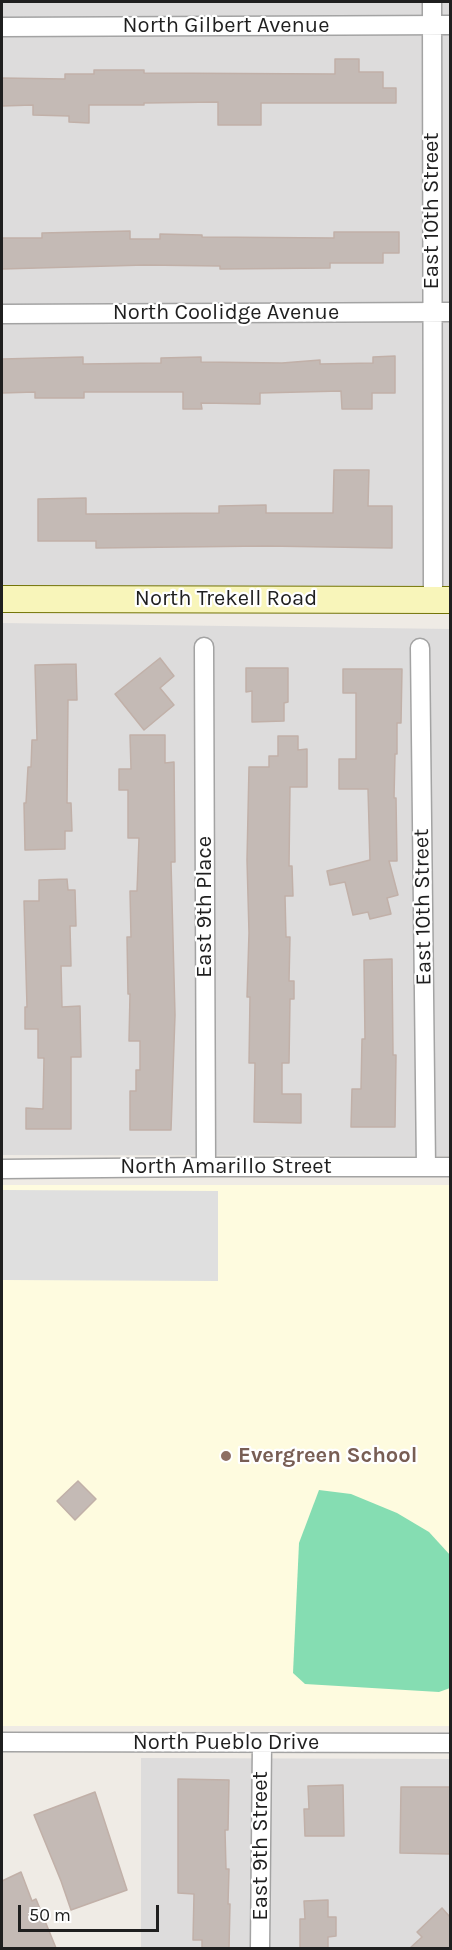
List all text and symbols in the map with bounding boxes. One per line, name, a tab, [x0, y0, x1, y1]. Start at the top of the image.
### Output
street label: North Gilbert Avenue	[123, 13, 329, 39]
street label: East 10th Street	[419, 132, 445, 290]
street label: North Coolidge Avenue	[113, 300, 339, 326]
street label: North Trekell Road	[135, 586, 317, 612]
street label: East 10th Street	[408, 828, 438, 986]
street label: East 9th Place	[192, 836, 218, 978]
street label: North Amarillo Street	[120, 1154, 332, 1180]
place label: Evergreen School	[238, 1443, 417, 1469]
marker: Evergreen School	[219, 1449, 233, 1463]
street label: North Pueblo Drive	[133, 1730, 319, 1756]
street label: East 9th Street	[248, 1771, 274, 1921]
scale bar	[21, 1893, 162, 1931]
text: 50 m	[29, 1904, 71, 1926]

